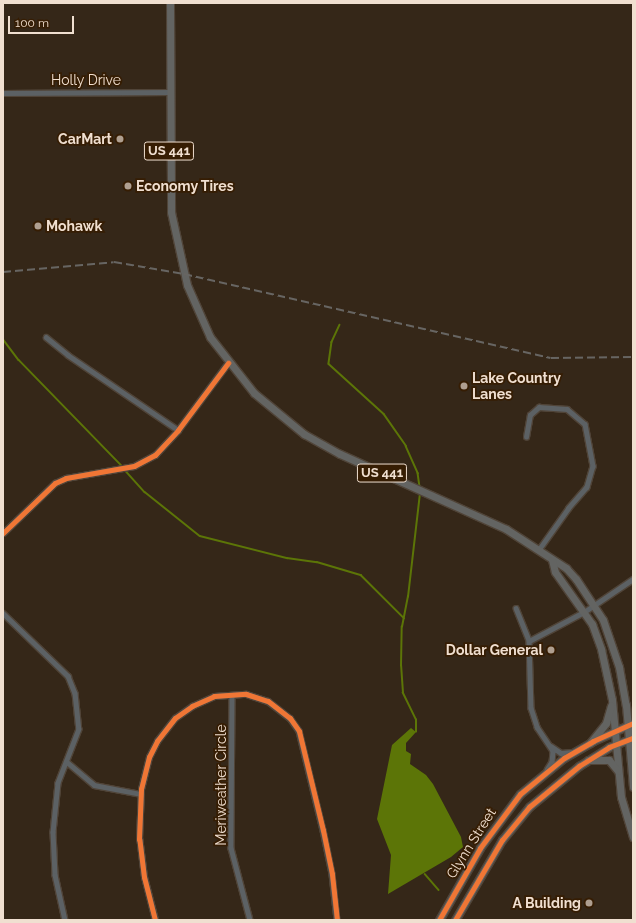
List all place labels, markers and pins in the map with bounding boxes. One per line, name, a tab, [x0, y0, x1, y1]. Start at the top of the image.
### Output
place label: CarMart	[58, 131, 112, 147]
marker: CarMart	[115, 134, 125, 144]
place label: Economy Tires	[136, 178, 234, 194]
marker: Economy Tires	[123, 181, 133, 191]
place label: Mohawk	[46, 218, 102, 234]
marker: Mohawk	[33, 221, 43, 231]
place label: Lake Country Lanes	[472, 370, 561, 402]
marker: Lake Country Lanes	[459, 381, 469, 391]
place label: Dollar General	[446, 642, 543, 658]
marker: Dollar General	[546, 645, 556, 655]
place label: A Building	[512, 895, 581, 911]
marker: A Building	[584, 898, 594, 908]

